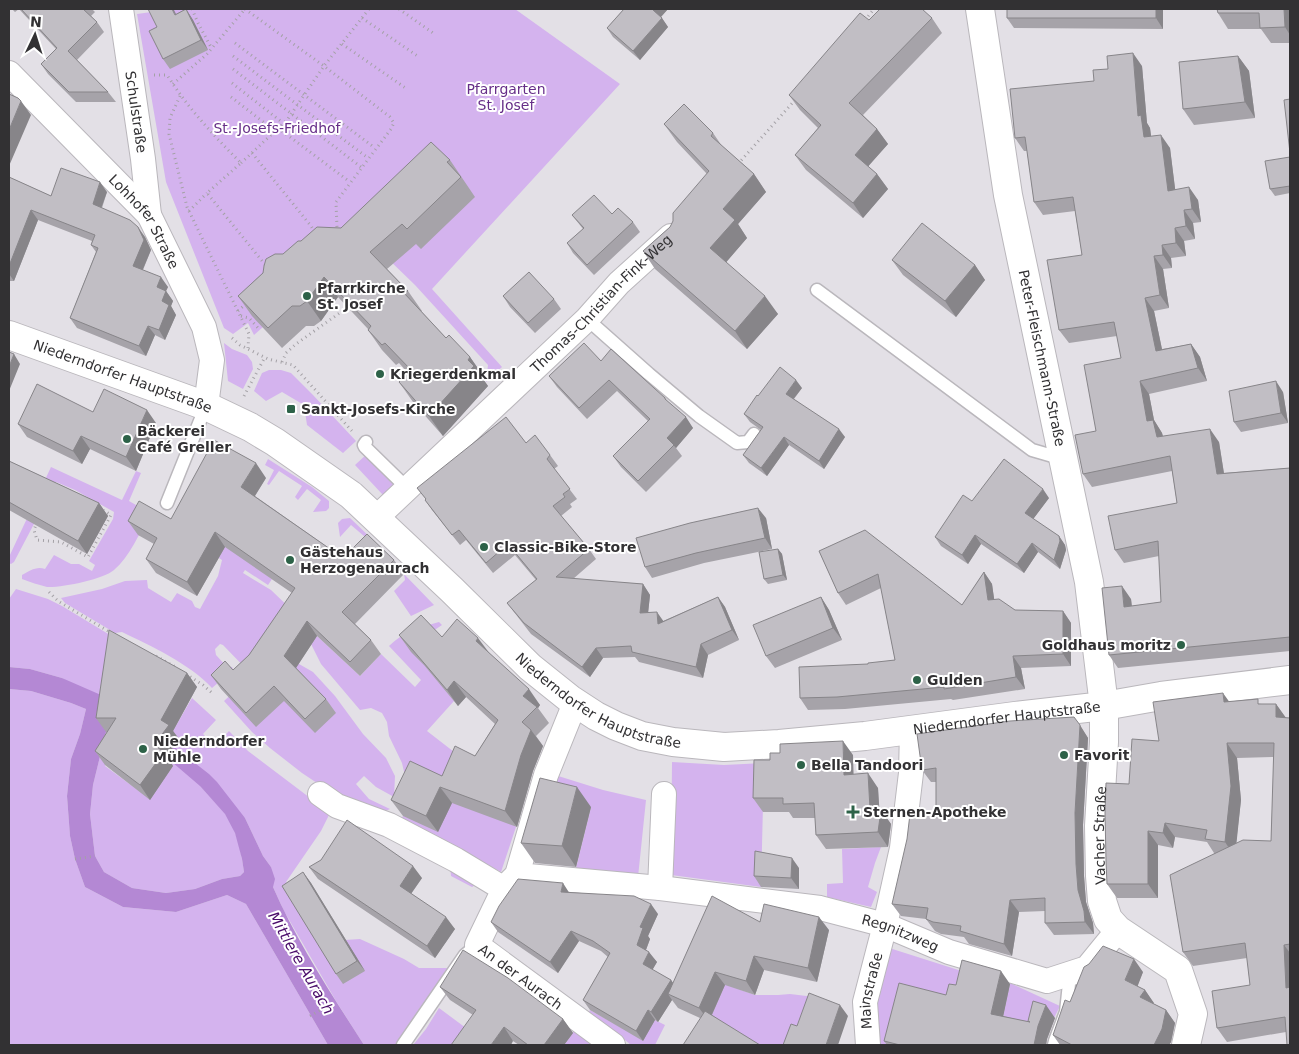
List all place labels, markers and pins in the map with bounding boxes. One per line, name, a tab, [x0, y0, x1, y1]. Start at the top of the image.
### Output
place label: Pfarrkirche St. Josef	[317, 280, 405, 312]
marker: Pfarrkirche St. Josef	[301, 290, 313, 302]
place label: Kriegerdenkmal	[390, 366, 516, 382]
marker: Kriegerdenkmal	[374, 368, 386, 380]
place label: Sankt-Josefs-Kirche	[301, 401, 456, 417]
marker: Sankt-Josefs-Kirche	[285, 403, 297, 415]
place label: Bäckerei Café Greller	[137, 423, 231, 455]
marker: Bäckerei Café Greller	[121, 433, 133, 445]
place label: Classic-Bike-Store	[494, 539, 637, 555]
marker: Classic-Bike-Store	[478, 541, 490, 553]
place label: Gästehaus Herzogenaurach	[300, 544, 429, 576]
marker: Gästehaus Herzogenaurach	[284, 554, 296, 566]
place label: Goldhaus moritz	[1042, 637, 1171, 653]
marker: Goldhaus moritz	[1175, 639, 1187, 651]
place label: Gulden	[927, 672, 983, 688]
marker: Gulden	[911, 674, 923, 686]
place label: Niederndorfer Mühle	[153, 733, 265, 765]
marker: Niederndorfer Mühle	[137, 743, 149, 755]
place label: Favorit	[1074, 747, 1130, 763]
marker: Favorit	[1058, 749, 1070, 761]
place label: Bella Tandoori	[811, 757, 923, 773]
marker: Bella Tandoori	[795, 759, 807, 771]
place label: Sternen-Apotheke	[863, 804, 1006, 820]
marker: Sternen-Apotheke	[847, 806, 859, 818]

